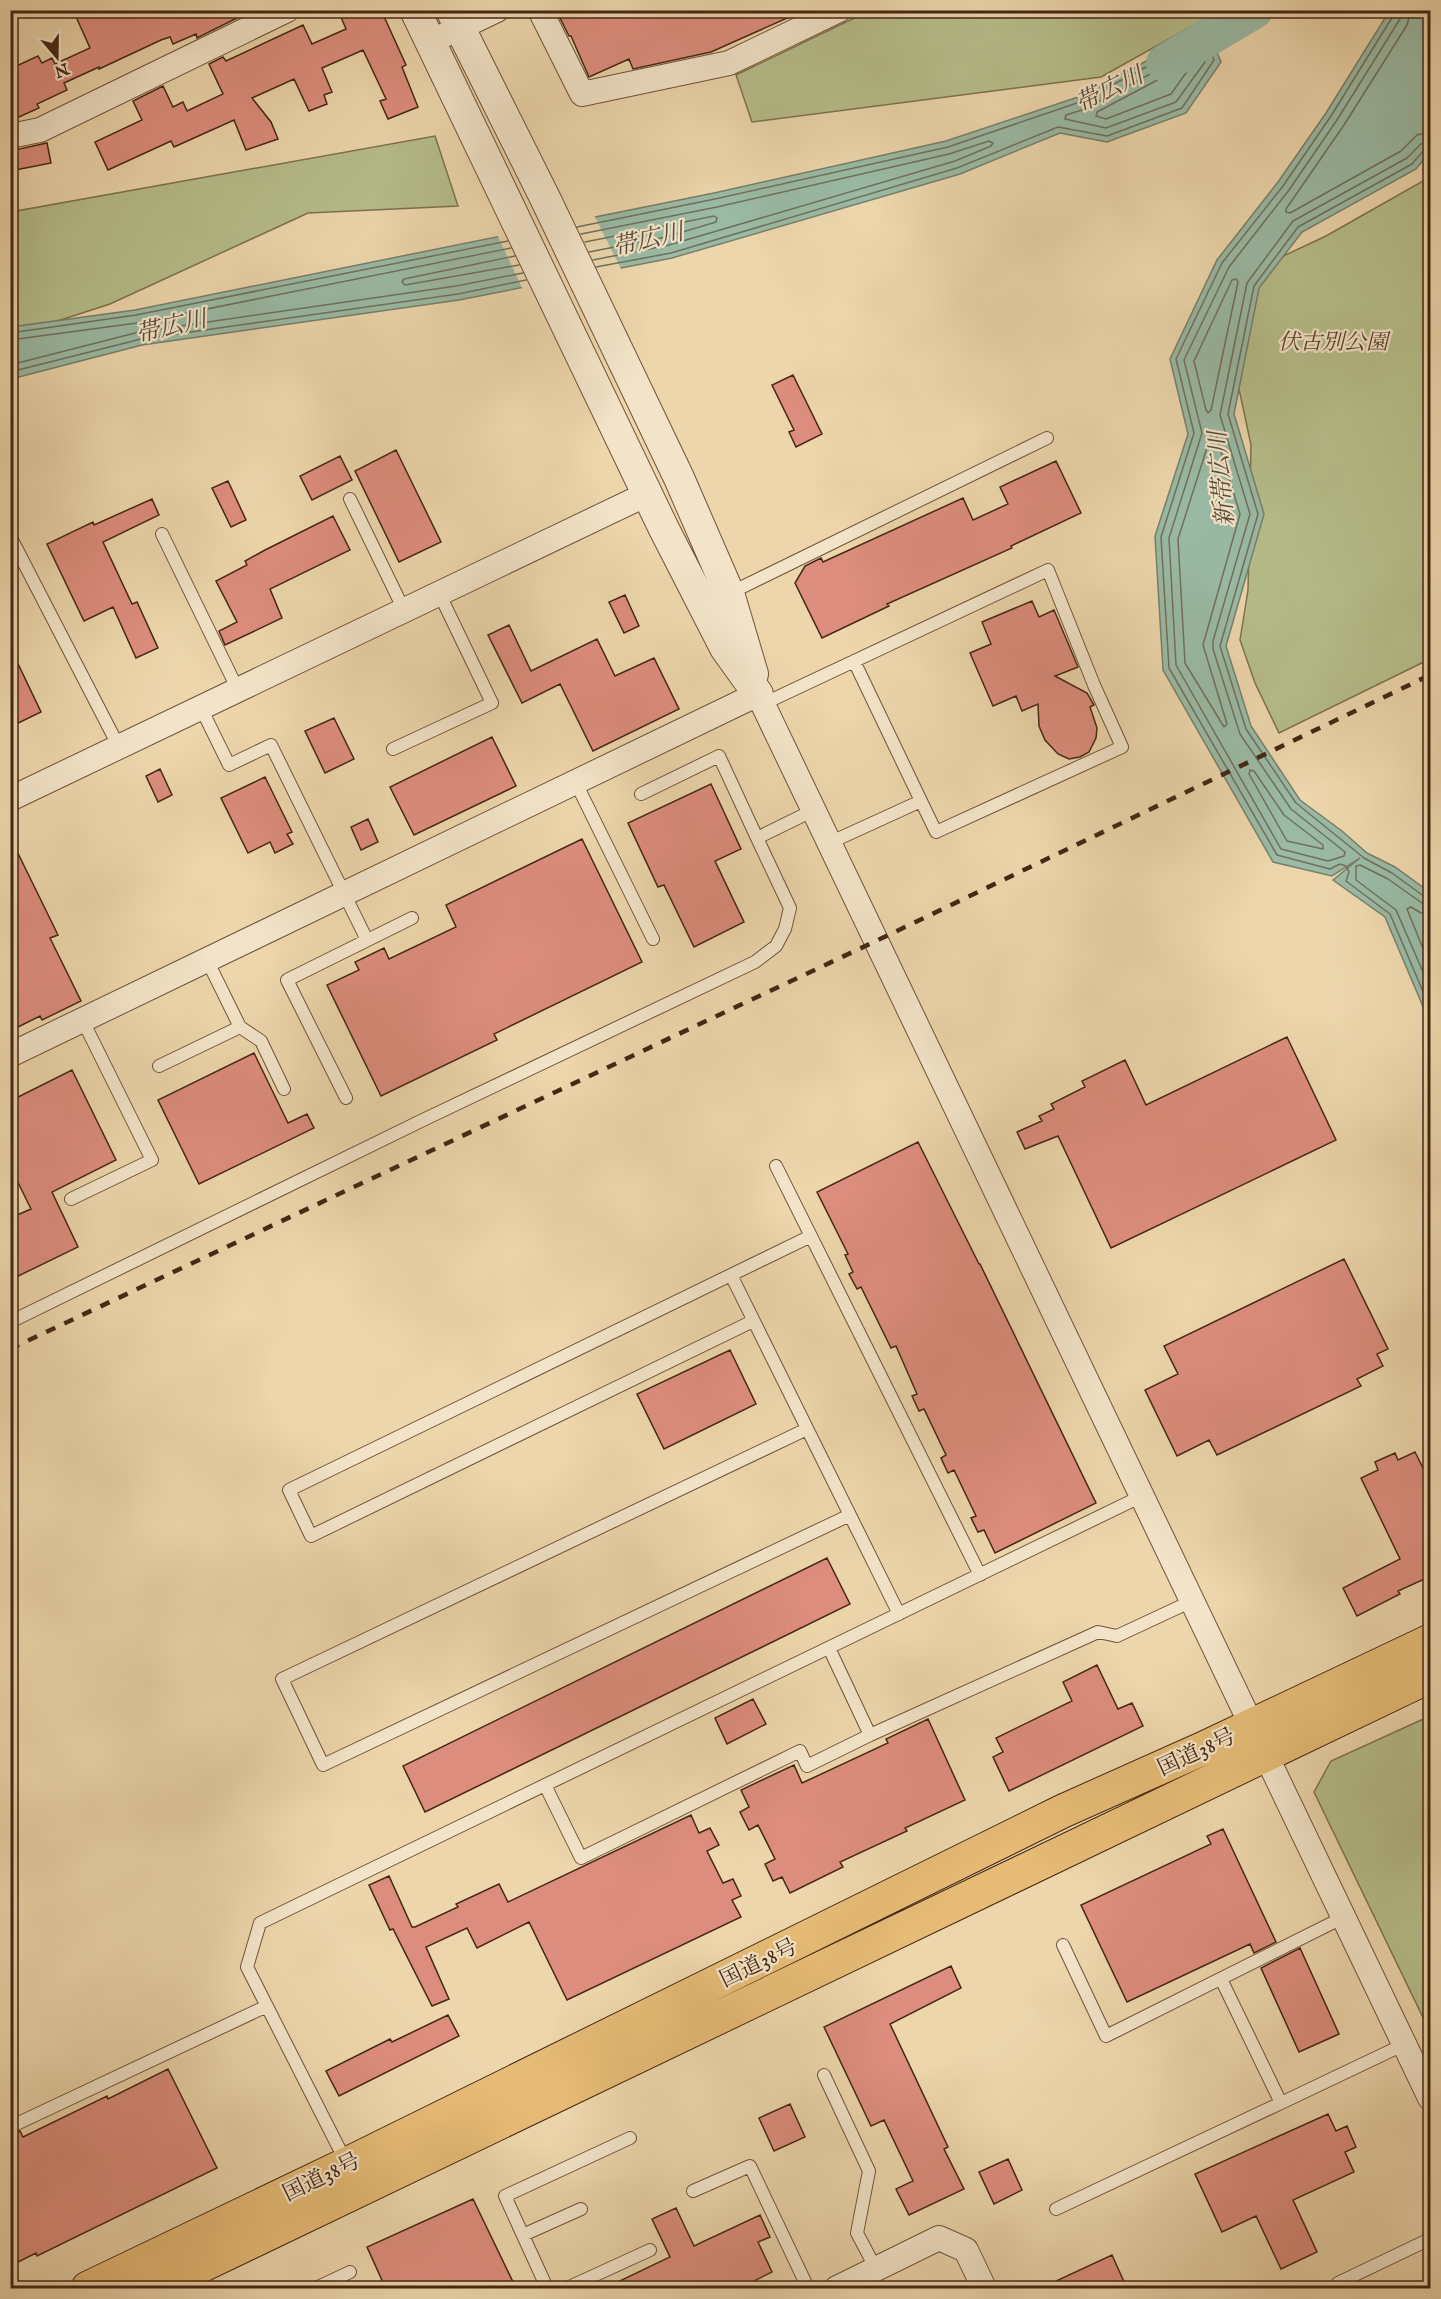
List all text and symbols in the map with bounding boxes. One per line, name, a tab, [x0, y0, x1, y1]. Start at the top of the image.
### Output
north arrow	[27, 27, 87, 87]
text: N	[51, 57, 72, 81]
water label: 帯広川	[1071, 59, 1152, 120]
water label: 帯広川	[610, 217, 690, 264]
water label: 帯広川	[133, 304, 213, 351]
park label: 伏古別公園	[1278, 329, 1391, 357]
water label: 新帯広川	[1203, 427, 1242, 528]
street label: 国道38号	[1153, 1723, 1240, 1783]
street label: 国道38号	[716, 1933, 802, 1995]
street label: 国道38号	[279, 2147, 365, 2209]

